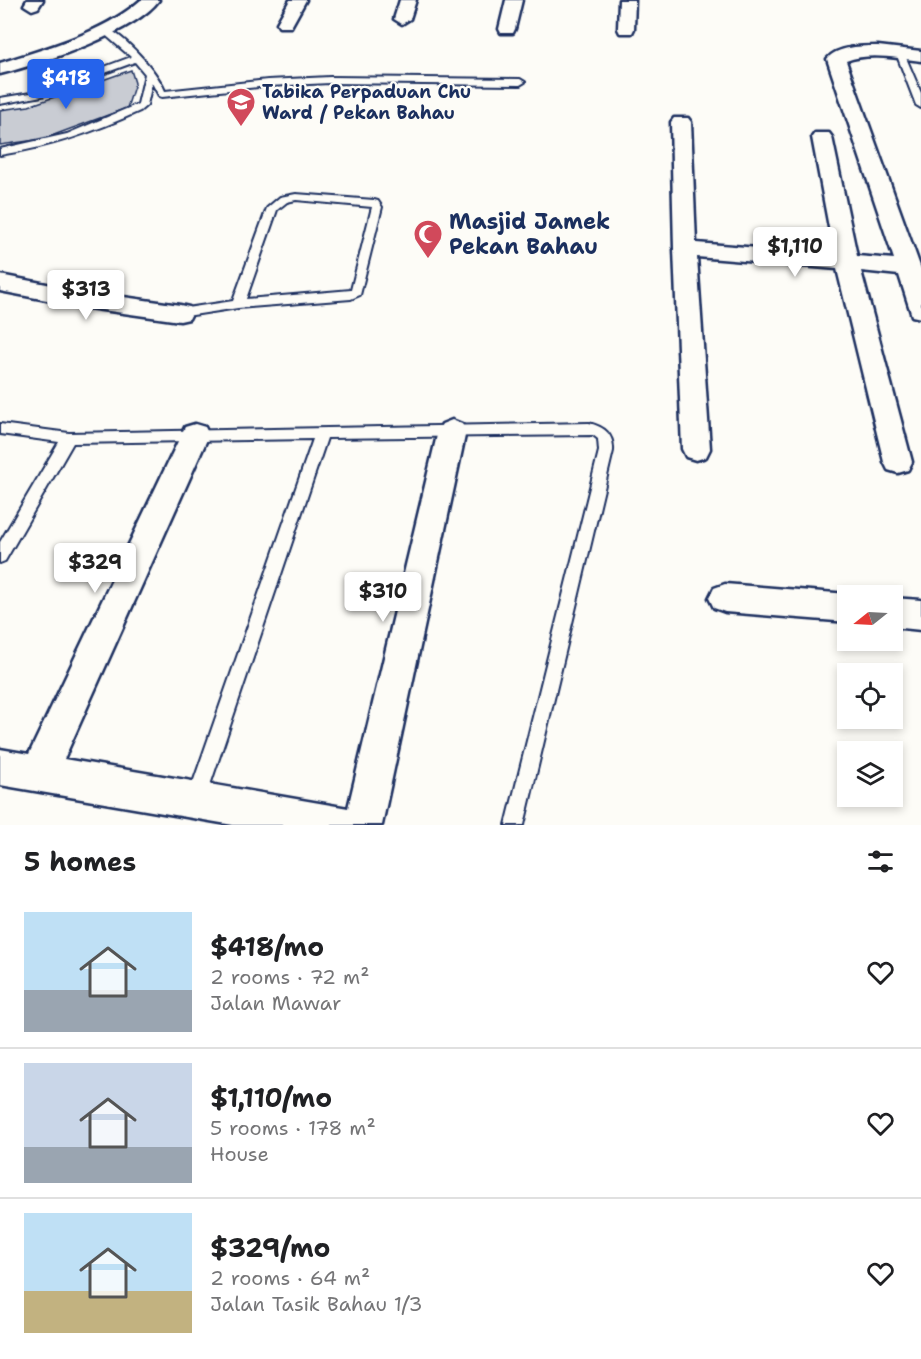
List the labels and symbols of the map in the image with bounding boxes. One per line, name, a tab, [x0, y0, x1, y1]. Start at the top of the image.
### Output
pin: $418	[30, 59, 102, 110]
place label: Tabika Perpaduan Chu Ward / Pekan Bahau	[262, 80, 471, 125]
school or university icon: Tabika Perpaduan Chu Ward / Pekan Bahau	[225, 86, 257, 128]
place label: Masjid Jamek Pekan Bahau	[449, 207, 610, 261]
mosque icon: Masjid Jamek Pekan Bahau	[412, 218, 444, 260]
pin: $1,110	[746, 227, 844, 278]
pin: $313	[50, 270, 122, 321]
pin: $329	[59, 543, 131, 594]
pin: $310	[347, 572, 419, 623]
north arrow	[837, 585, 903, 651]

